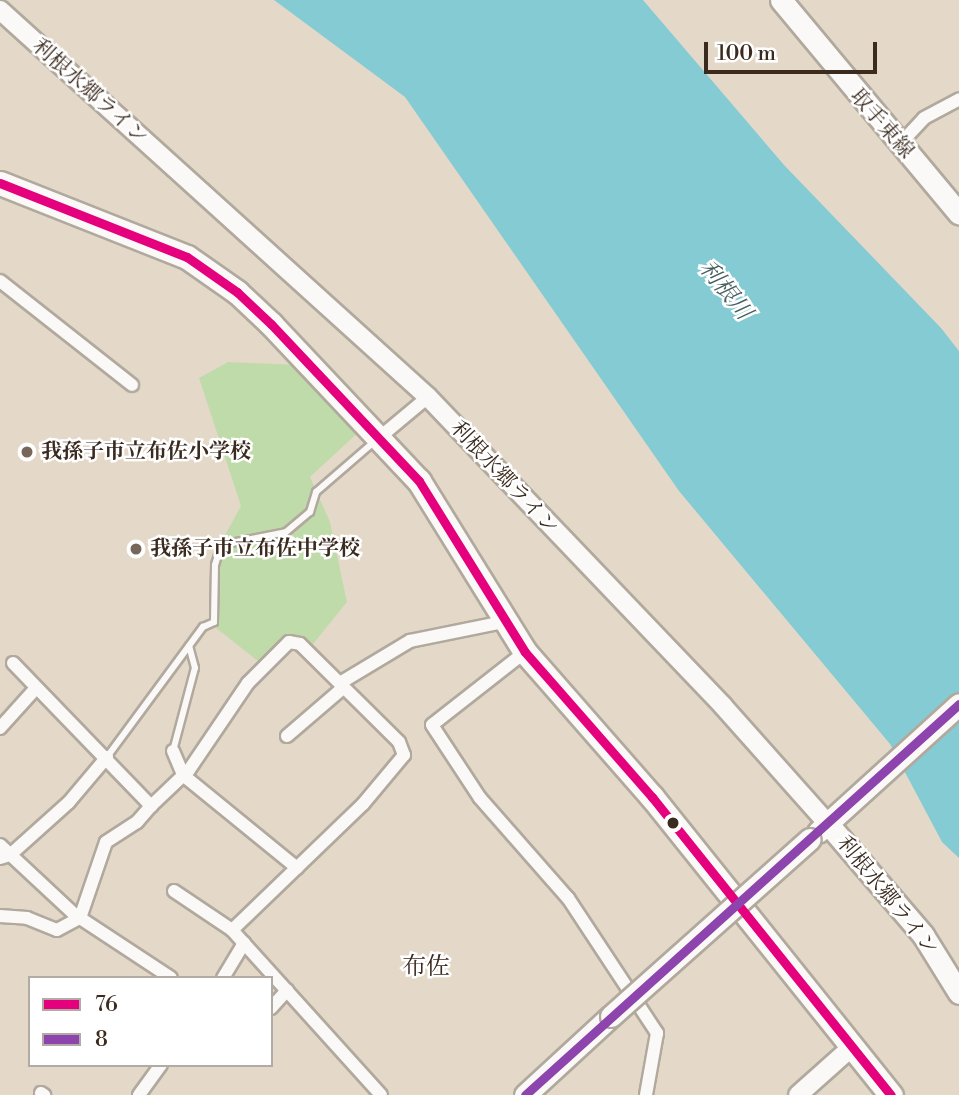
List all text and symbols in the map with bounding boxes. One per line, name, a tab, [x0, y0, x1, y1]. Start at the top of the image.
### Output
scale bar	[707, 28, 880, 72]
street label: 利根水郷ライン	[27, 33, 153, 151]
text: 100 m	[717, 41, 776, 67]
street label: 取手東線	[845, 84, 919, 164]
water label: 利根川	[693, 255, 757, 325]
street label: 利根水郷ライン	[445, 416, 563, 540]
place label: 我孫子市立布佐小学校	[41, 439, 251, 465]
marker: 我孫子市立布佐小学校	[19, 444, 35, 460]
place label: 我孫子市立布佐中学校	[150, 536, 360, 562]
marker: 我孫子市立布佐中学校	[128, 541, 144, 557]
unlabelled marker	[666, 816, 680, 830]
street label: 利根水郷ライン	[831, 831, 943, 961]
district label: 布佐	[402, 954, 450, 982]
legend	[28, 976, 273, 1067]
text: 76	[95, 992, 118, 1018]
text: 8	[95, 1027, 108, 1053]

